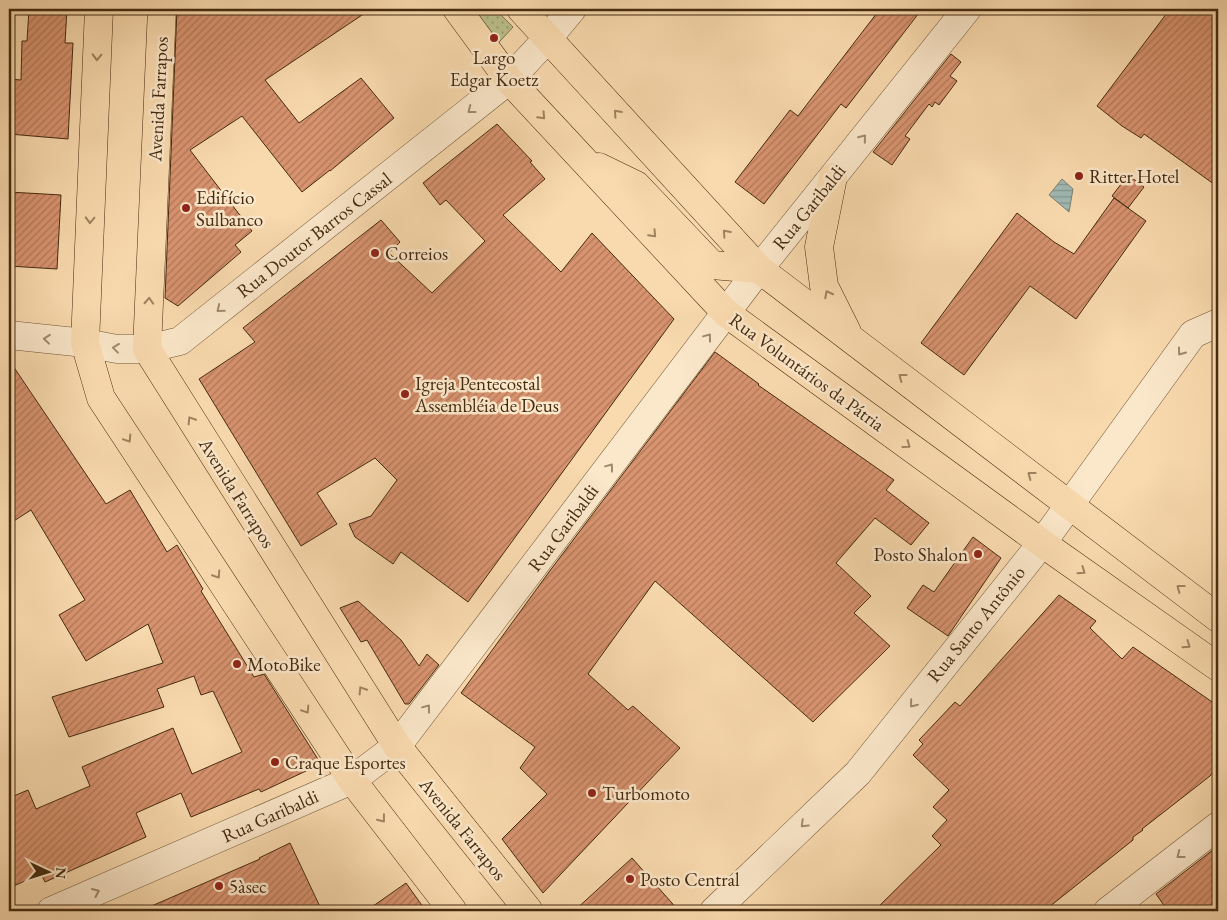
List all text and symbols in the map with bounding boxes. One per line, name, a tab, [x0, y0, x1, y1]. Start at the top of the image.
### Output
marker: Largo Edgar Koetz	[488, 32, 500, 44]
street label: Avenida Farrapos	[142, 36, 174, 163]
place label: Largo Edgar Koetz	[450, 45, 539, 92]
one-way arrow	[92, 54, 102, 62]
one-way arrow	[467, 105, 476, 114]
one-way arrow	[614, 109, 623, 118]
one-way arrow	[536, 110, 545, 119]
one-way arrow	[858, 135, 867, 144]
street label: Rua Garibaldi	[767, 159, 851, 255]
place label: Ritter Hotel	[1089, 164, 1180, 189]
street label: Rua Doutor Barros Cassal	[231, 166, 397, 303]
marker: Ritter Hotel	[1073, 170, 1085, 182]
place label: Edifício Sulbanco	[196, 185, 263, 232]
marker: Edifício Sulbanco	[180, 202, 192, 214]
one-way arrow	[85, 216, 96, 224]
one-way arrow	[647, 229, 656, 238]
one-way arrow	[723, 229, 732, 238]
place label: Correios	[385, 241, 448, 266]
marker: Correios	[369, 247, 381, 259]
one-way arrow	[824, 290, 834, 299]
one-way arrow	[143, 296, 154, 304]
one-way arrow	[217, 304, 226, 312]
street label: Rua Voluntários da Pátria	[724, 307, 890, 437]
one-way arrow	[702, 333, 711, 343]
one-way arrow	[43, 334, 51, 345]
one-way arrow	[112, 343, 120, 354]
one-way arrow	[1178, 346, 1187, 355]
place label: Igreja Pentecostal Assembléia de Deus	[414, 371, 559, 418]
one-way arrow	[898, 374, 908, 383]
marker: Igreja Pentecostal Assembléia de Deus	[399, 388, 411, 400]
one-way arrow	[188, 416, 198, 425]
street label: Avenida Farrapos	[193, 432, 281, 553]
one-way arrow	[122, 433, 131, 443]
one-way arrow	[901, 439, 911, 448]
one-way arrow	[604, 464, 612, 473]
one-way arrow	[1028, 473, 1037, 481]
street label: Rua Garibaldi	[522, 479, 604, 577]
place label: Posto Shalon	[874, 542, 968, 567]
marker: Posto Shalon	[972, 548, 984, 560]
street label: Rua Santo Antônio	[921, 560, 1031, 688]
one-way arrow	[1076, 565, 1085, 574]
one-way arrow	[211, 569, 220, 578]
one-way arrow	[1176, 585, 1185, 594]
one-way arrow	[1181, 639, 1191, 648]
place label: MotoBike	[247, 652, 321, 677]
marker: MotoBike	[231, 658, 243, 670]
one-way arrow	[359, 687, 368, 696]
one-way arrow	[910, 698, 918, 707]
one-way arrow	[421, 704, 430, 714]
one-way arrow	[300, 705, 309, 714]
place label: Craque Esportes	[285, 750, 406, 775]
marker: Craque Esportes	[269, 756, 281, 768]
street label: Avenida Farrapos	[413, 772, 512, 886]
place label: Turbomoto	[602, 781, 690, 806]
street label: Rua Garibaldi	[218, 783, 323, 848]
marker: Turbomoto	[586, 787, 598, 799]
one-way arrow	[376, 813, 385, 822]
one-way arrow	[801, 818, 810, 827]
north arrow	[22, 848, 72, 898]
one-way arrow	[1177, 850, 1186, 858]
text: N	[52, 867, 70, 880]
place label: Posto Central	[640, 867, 740, 892]
marker: Posto Central	[624, 873, 636, 885]
place label: 5àsec	[229, 874, 267, 899]
marker: 5àsec	[213, 880, 225, 892]
one-way arrow	[91, 887, 100, 898]

